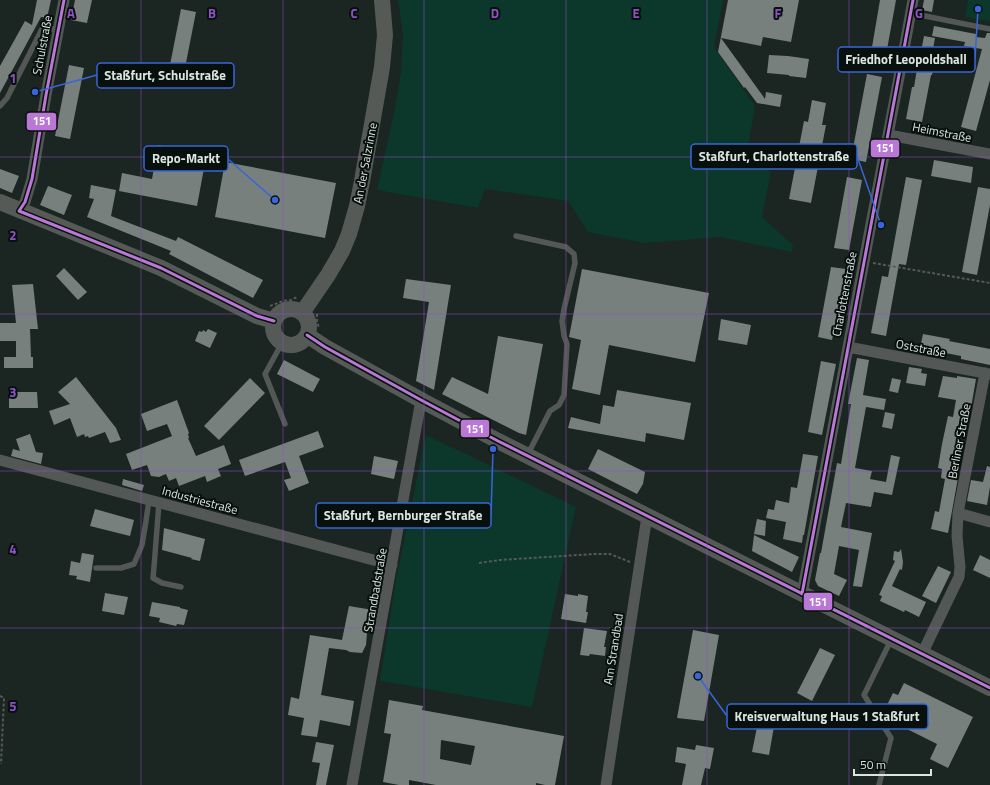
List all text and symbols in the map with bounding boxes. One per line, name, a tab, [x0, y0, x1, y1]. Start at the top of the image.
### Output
text: A	[67, 3, 75, 23]
text: B	[208, 3, 216, 23]
text: C	[350, 3, 358, 23]
text: D	[491, 3, 499, 23]
text: E	[632, 3, 640, 23]
text: F	[775, 3, 782, 23]
text: G	[915, 3, 923, 23]
street label: Schulstraße	[27, 14, 57, 76]
callout: Friedhof Leopoldshall	[838, 47, 975, 72]
text: Friedhof Leopoldshall	[845, 49, 967, 69]
callout: Staßfurt, Schulstraße	[97, 63, 234, 88]
text: Staßfurt, Schulstraße	[104, 65, 226, 85]
text: 1	[9, 68, 17, 88]
line badge: 151	[26, 112, 57, 131]
text: 151	[33, 113, 51, 129]
street label: Heimstraße	[911, 117, 973, 147]
street label: An der Salzrinne	[348, 121, 382, 205]
line badge: 151	[870, 139, 900, 158]
text: 151	[876, 140, 894, 156]
callout: Staßfurt, Charlottenstraße	[691, 144, 857, 169]
callout: Repo-Markt	[144, 146, 228, 171]
text: Staßfurt, Charlottenstraße	[699, 146, 850, 166]
text: Repo-Markt	[152, 148, 220, 168]
text: 2	[9, 225, 17, 245]
street label: Charlottenstraße	[826, 250, 862, 338]
street label: Oststraße	[894, 334, 948, 362]
text: 3	[9, 382, 17, 402]
street label: Berliner Straße	[942, 402, 976, 480]
line badge: 151	[460, 419, 490, 438]
text: 151	[466, 421, 484, 437]
street label: Industriestraße	[160, 481, 240, 519]
callout: Staßfurt, Bernburger Straße	[316, 503, 491, 528]
text: Staßfurt, Bernburger Straße	[324, 505, 483, 525]
text: 4	[9, 539, 17, 559]
street label: Strandbadstraße	[358, 546, 392, 634]
line badge: 151	[803, 592, 833, 611]
text: 151	[809, 594, 827, 610]
street label: Am Strandbad	[598, 612, 628, 686]
text: 5	[9, 696, 17, 716]
callout: Kreisverwaltung Haus 1 Staßfurt	[727, 704, 928, 729]
text: Kreisverwaltung Haus 1 Staßfurt	[735, 706, 920, 726]
scale bar	[854, 751, 931, 777]
text: 50 m	[860, 755, 886, 774]

